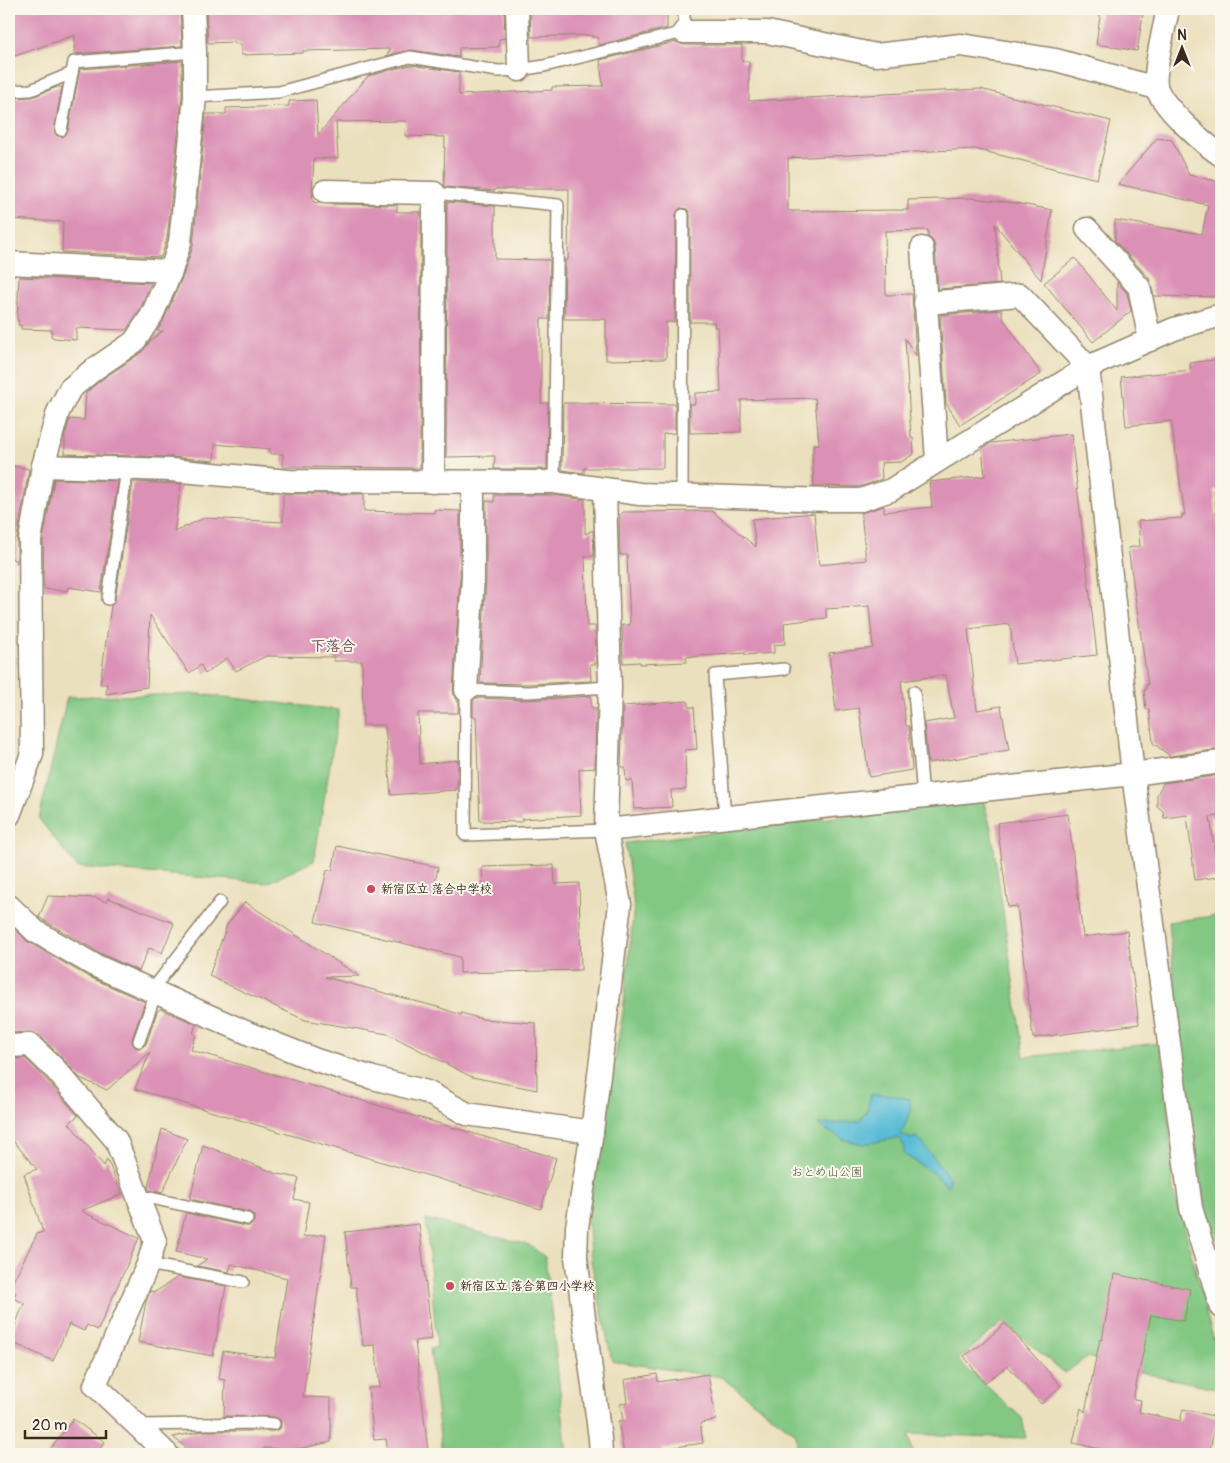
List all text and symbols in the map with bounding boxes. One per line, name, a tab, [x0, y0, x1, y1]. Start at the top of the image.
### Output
north arrow	[1158, 22, 1208, 72]
text: N	[1177, 27, 1187, 44]
district label: 下落合	[310, 637, 356, 656]
place label: 新宿区立 落合中学校	[381, 882, 492, 897]
marker: 新宿区立 落合中学校	[365, 883, 377, 895]
park label: おとめ山公園	[791, 1165, 863, 1180]
place label: 新宿区立 落合第四小学校	[460, 1279, 595, 1294]
marker: 新宿区立 落合第四小学校	[444, 1280, 456, 1292]
scale bar	[25, 1408, 106, 1440]
text: 20 m	[32, 1416, 67, 1435]

